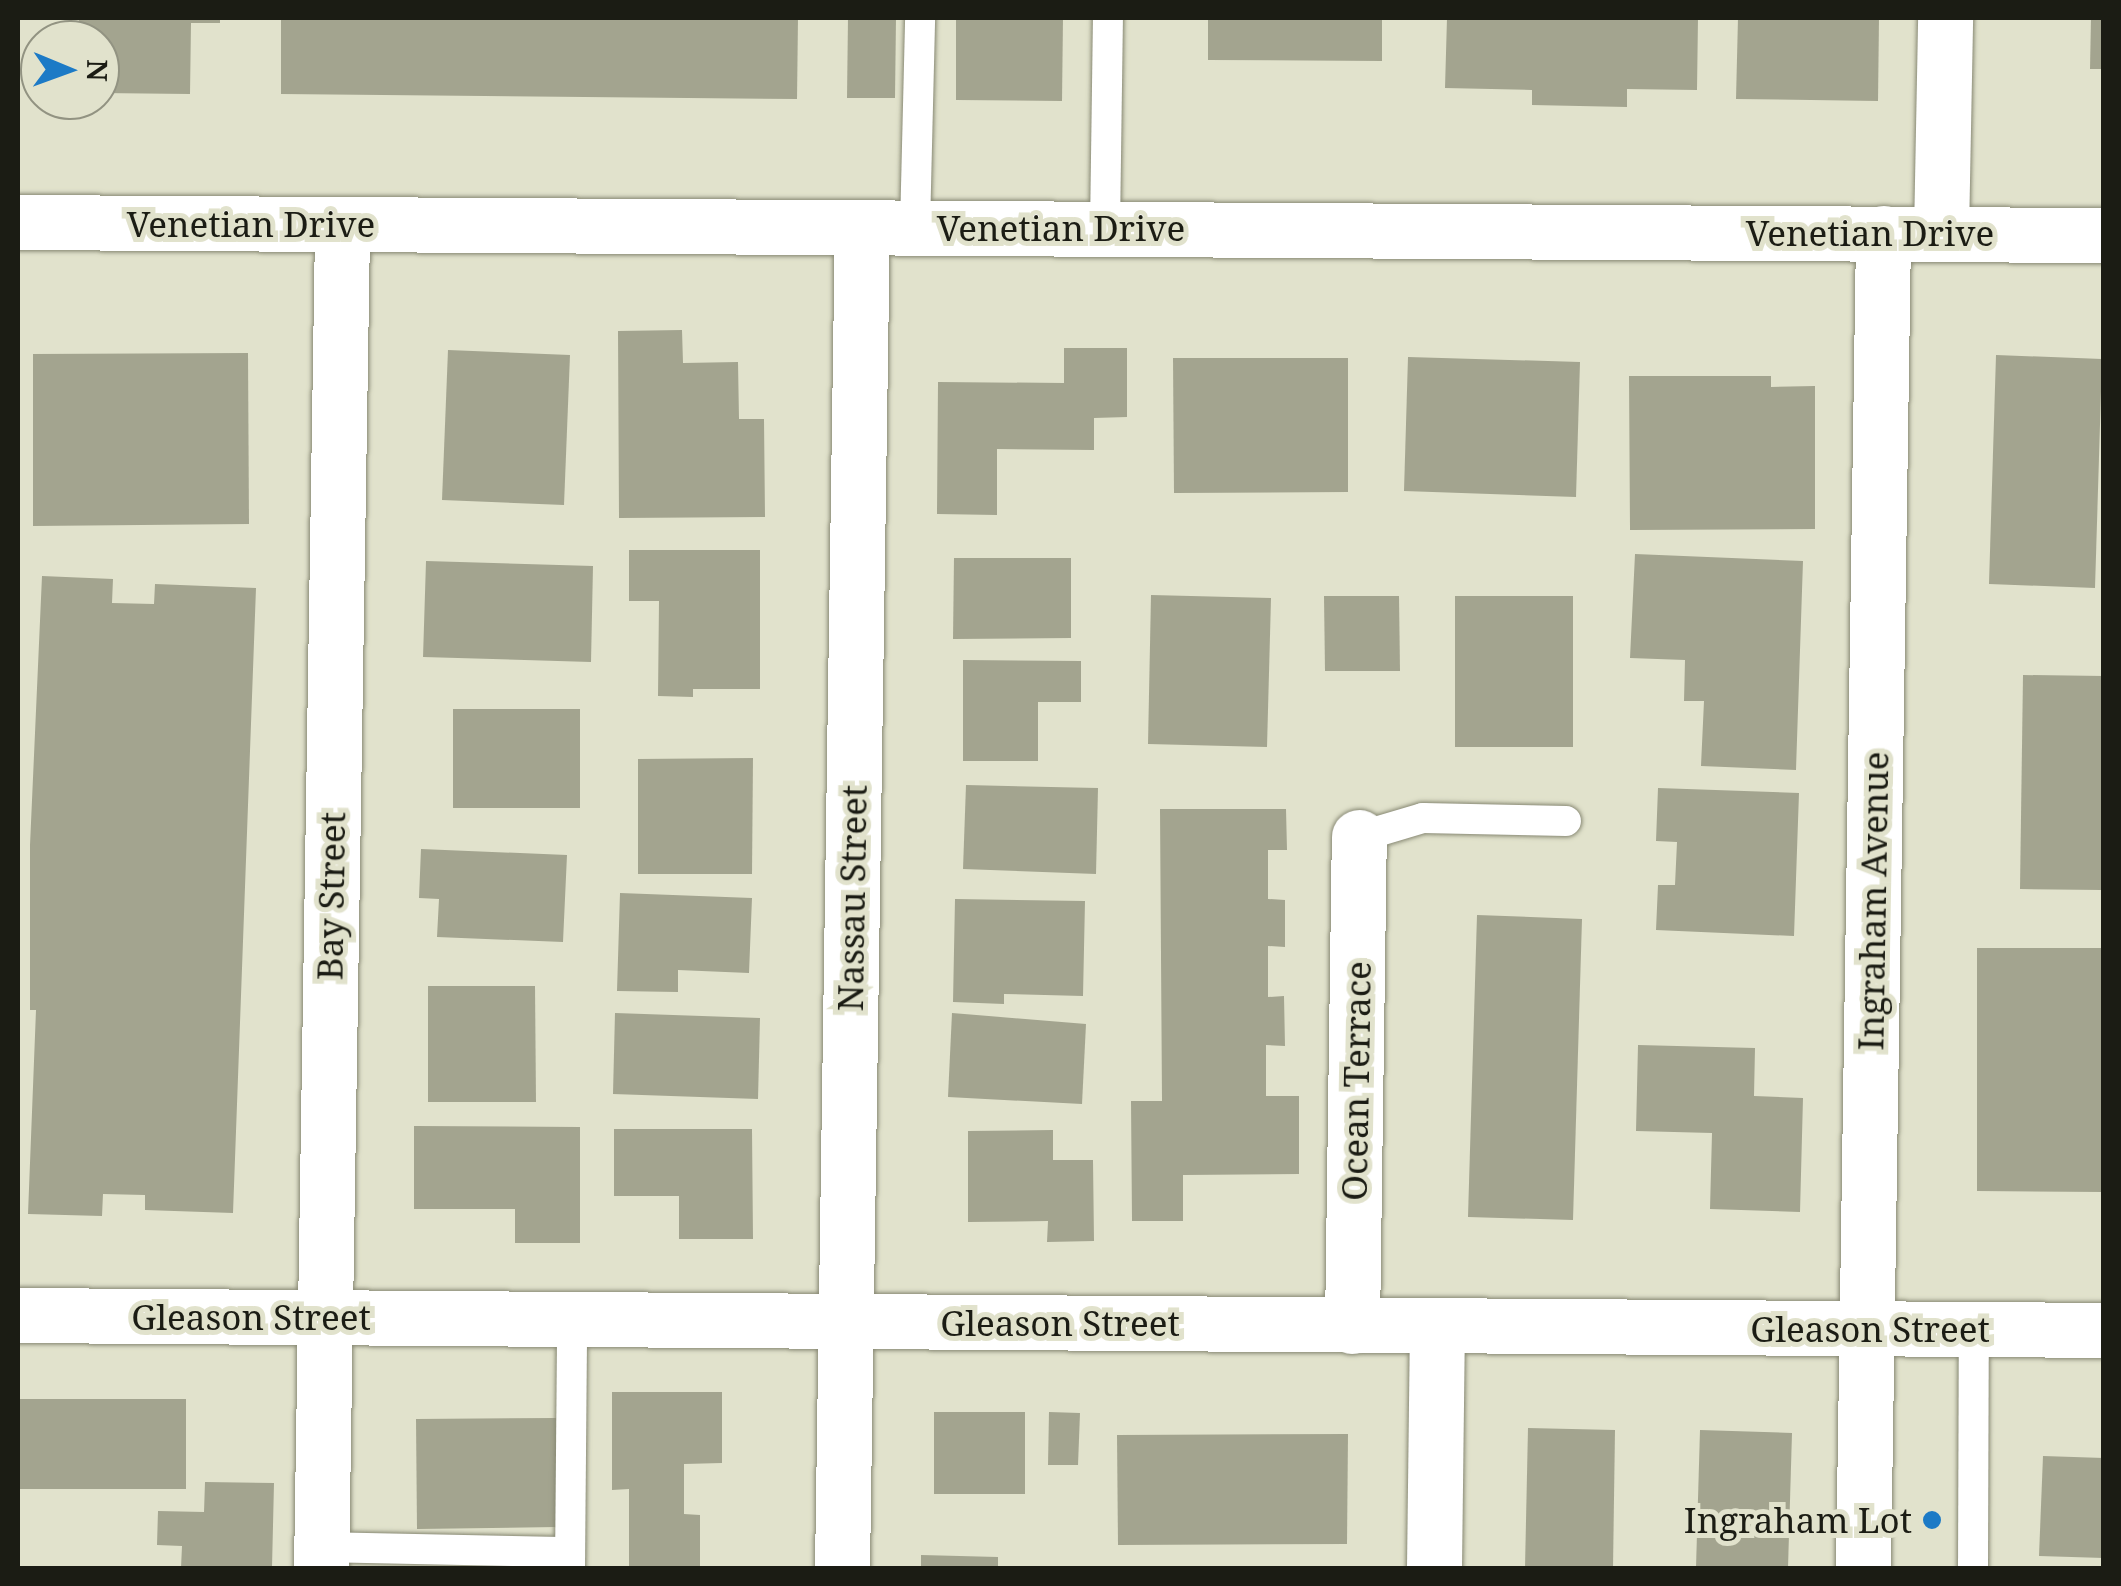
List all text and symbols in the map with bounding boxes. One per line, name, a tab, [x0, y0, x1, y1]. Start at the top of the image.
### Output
north arrow	[20, 20, 120, 120]
text: N	[79, 59, 117, 82]
street label: Venetian Drive	[127, 203, 375, 245]
street label: Venetian Drive	[937, 207, 1185, 249]
street label: Venetian Drive	[1746, 212, 1994, 254]
street label: Ingraham Avenue	[1849, 751, 1897, 1051]
street label: Nassau Street	[829, 784, 875, 1012]
street label: Bay Street	[309, 811, 353, 981]
street label: Ocean Terrace	[1333, 961, 1379, 1201]
street label: Gleason Street	[131, 1296, 371, 1338]
street label: Gleason Street	[940, 1302, 1180, 1344]
street label: Gleason Street	[1750, 1308, 1990, 1350]
place label: Ingraham Lot	[1684, 1499, 1912, 1541]
marker: Ingraham Lot	[1921, 1509, 1943, 1531]

